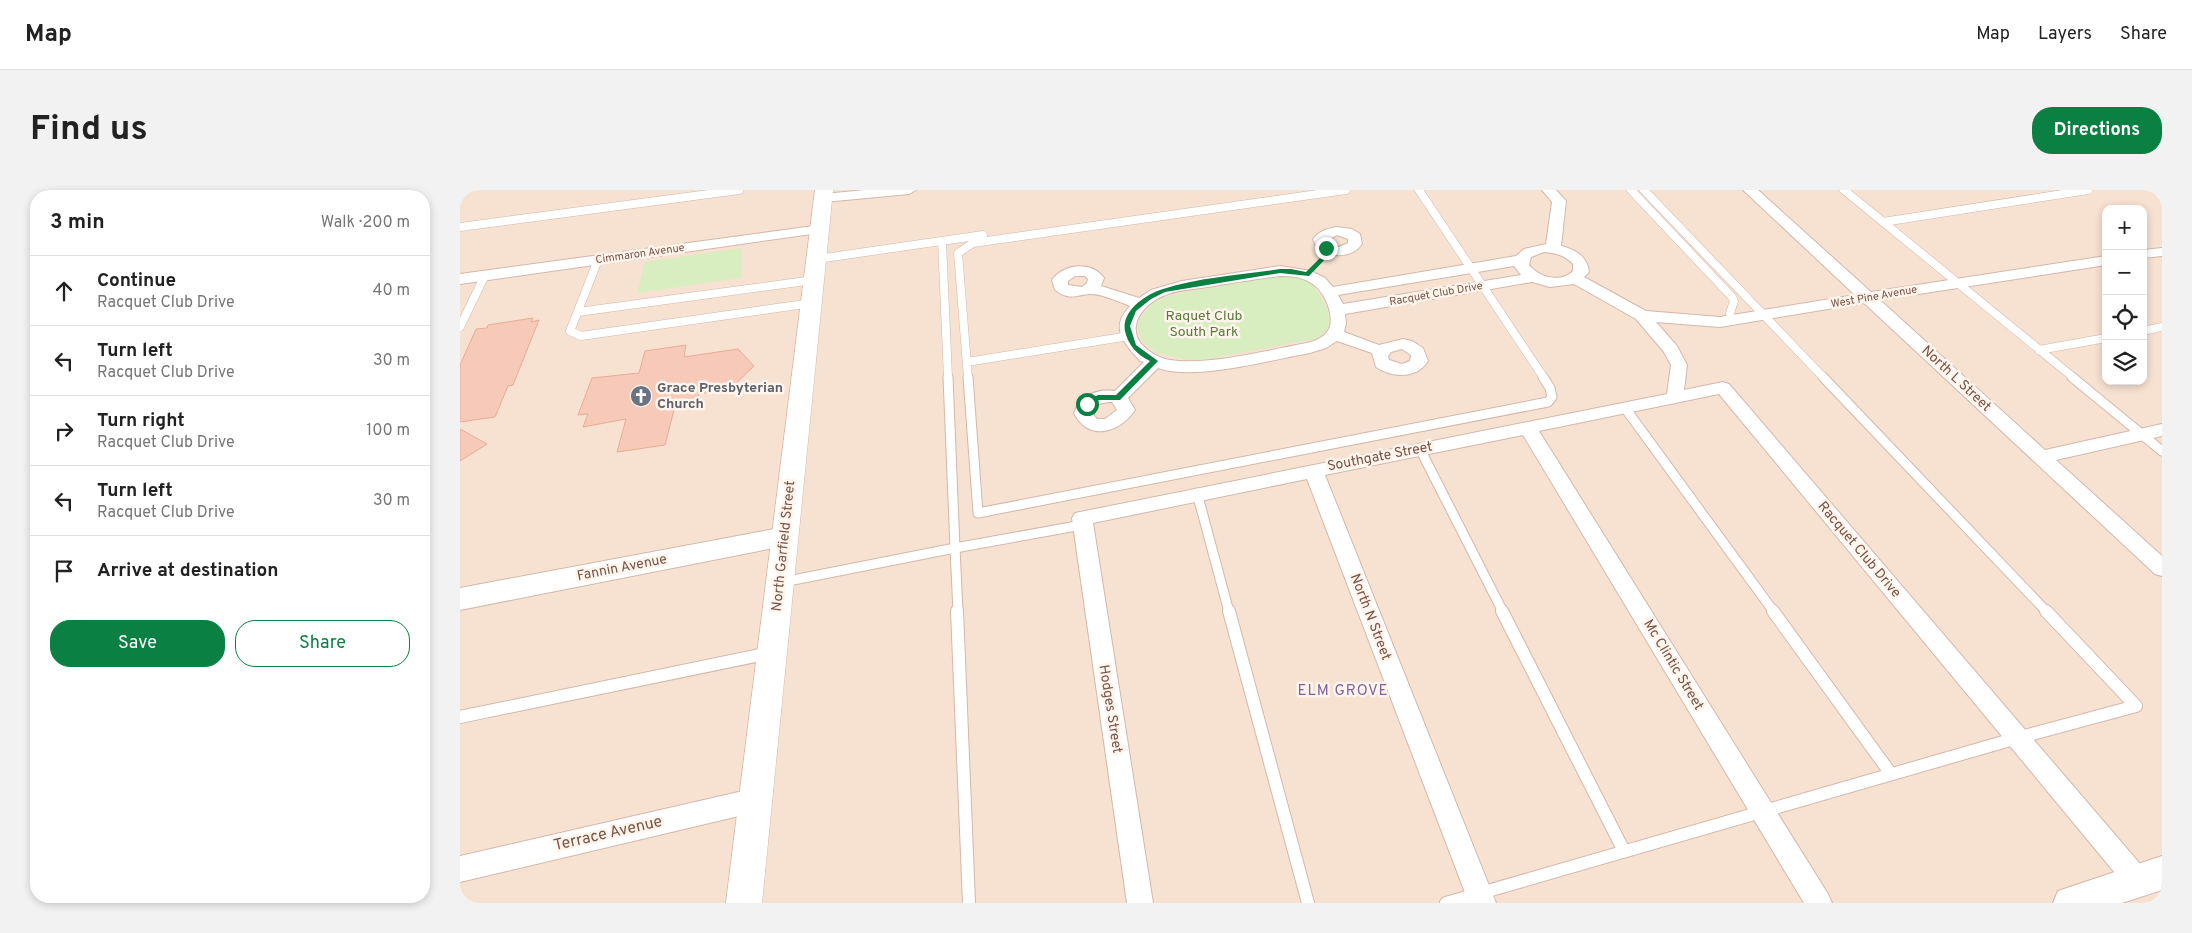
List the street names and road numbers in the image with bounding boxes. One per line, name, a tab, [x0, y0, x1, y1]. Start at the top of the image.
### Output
street label: Cimmaron Avenue	[595, 241, 686, 267]
street label: Racquet Club Drive	[1388, 279, 1484, 309]
street label: West Pine Avenue	[1830, 282, 1918, 311]
street label: North L Street	[1918, 342, 1994, 416]
street label: Southgate Street	[1326, 438, 1434, 476]
street label: North Garfield Street	[769, 480, 799, 612]
street label: Racquet Club Drive	[1814, 498, 1904, 602]
street label: Fannin Avenue	[576, 551, 668, 585]
street label: North N Street	[1346, 571, 1394, 663]
street label: Mc Clintic Street	[1639, 617, 1707, 713]
street label: Hodges Street	[1095, 664, 1125, 754]
street label: Terrace Avenue	[552, 812, 664, 856]

